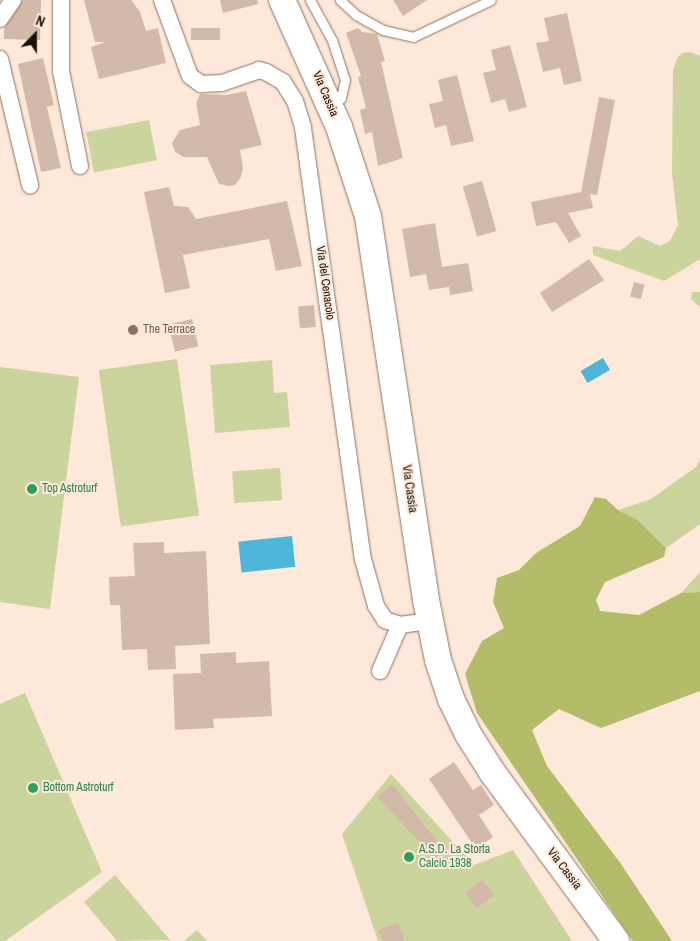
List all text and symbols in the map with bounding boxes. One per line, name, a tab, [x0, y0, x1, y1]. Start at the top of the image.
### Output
north arrow	[10, 10, 60, 60]
text: N	[33, 11, 48, 31]
street label: Via Cassia	[309, 69, 341, 119]
street label: Via del Cenacolo	[313, 245, 337, 321]
place label: The Terrace	[143, 323, 195, 337]
marker: The Terrace	[127, 324, 139, 336]
street label: Via Cassia	[399, 464, 419, 514]
place label: Top Astroturf	[42, 482, 98, 496]
marker: Top Astroturf	[26, 483, 38, 495]
place label: Bottom Astroturf	[43, 781, 114, 795]
marker: Bottom Astroturf	[27, 782, 39, 794]
place label: A.S.D. La Storta Calcio 1938	[419, 843, 490, 871]
street label: Via Cassia	[544, 846, 584, 892]
marker: A.S.D. La Storta Calcio 1938	[403, 851, 415, 863]

